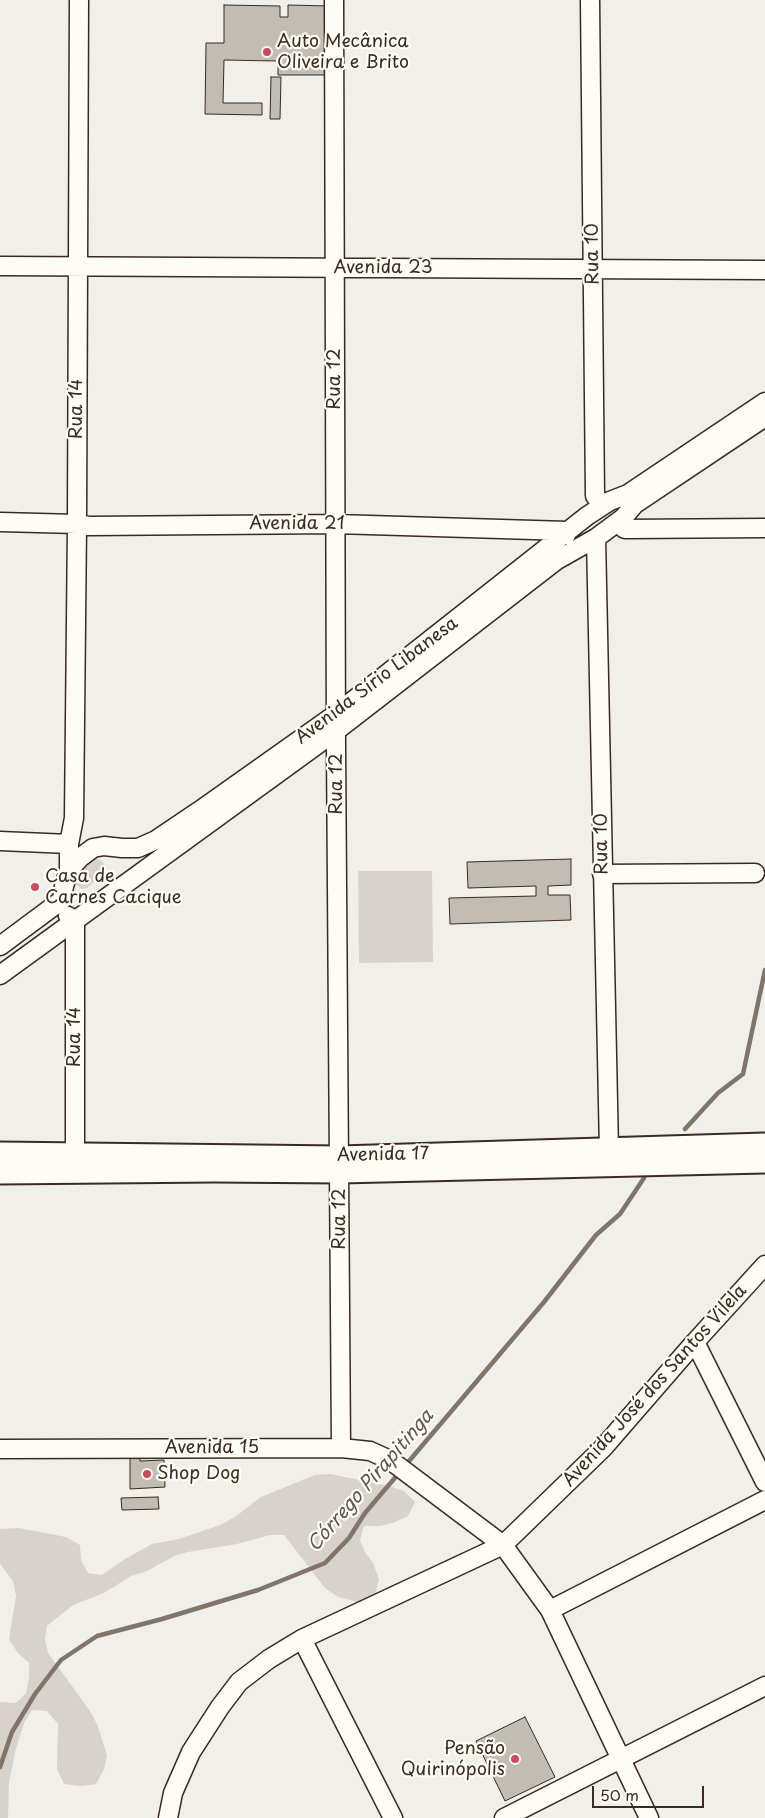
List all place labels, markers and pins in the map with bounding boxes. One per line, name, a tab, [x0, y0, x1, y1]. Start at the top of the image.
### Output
place label: Auto Mecânica Oliveira e Brito	[277, 31, 409, 74]
marker: Auto Mecânica Oliveira e Brito	[261, 46, 273, 58]
place label: Casa de Carnes Cacique	[45, 866, 182, 909]
marker: Casa de Carnes Cacique	[29, 881, 41, 893]
place label: Shop Dog	[157, 1463, 240, 1485]
marker: Shop Dog	[141, 1468, 153, 1480]
place label: Pensão Quirinópolis	[401, 1738, 505, 1780]
marker: Pensão Quirinópolis	[509, 1753, 521, 1765]

